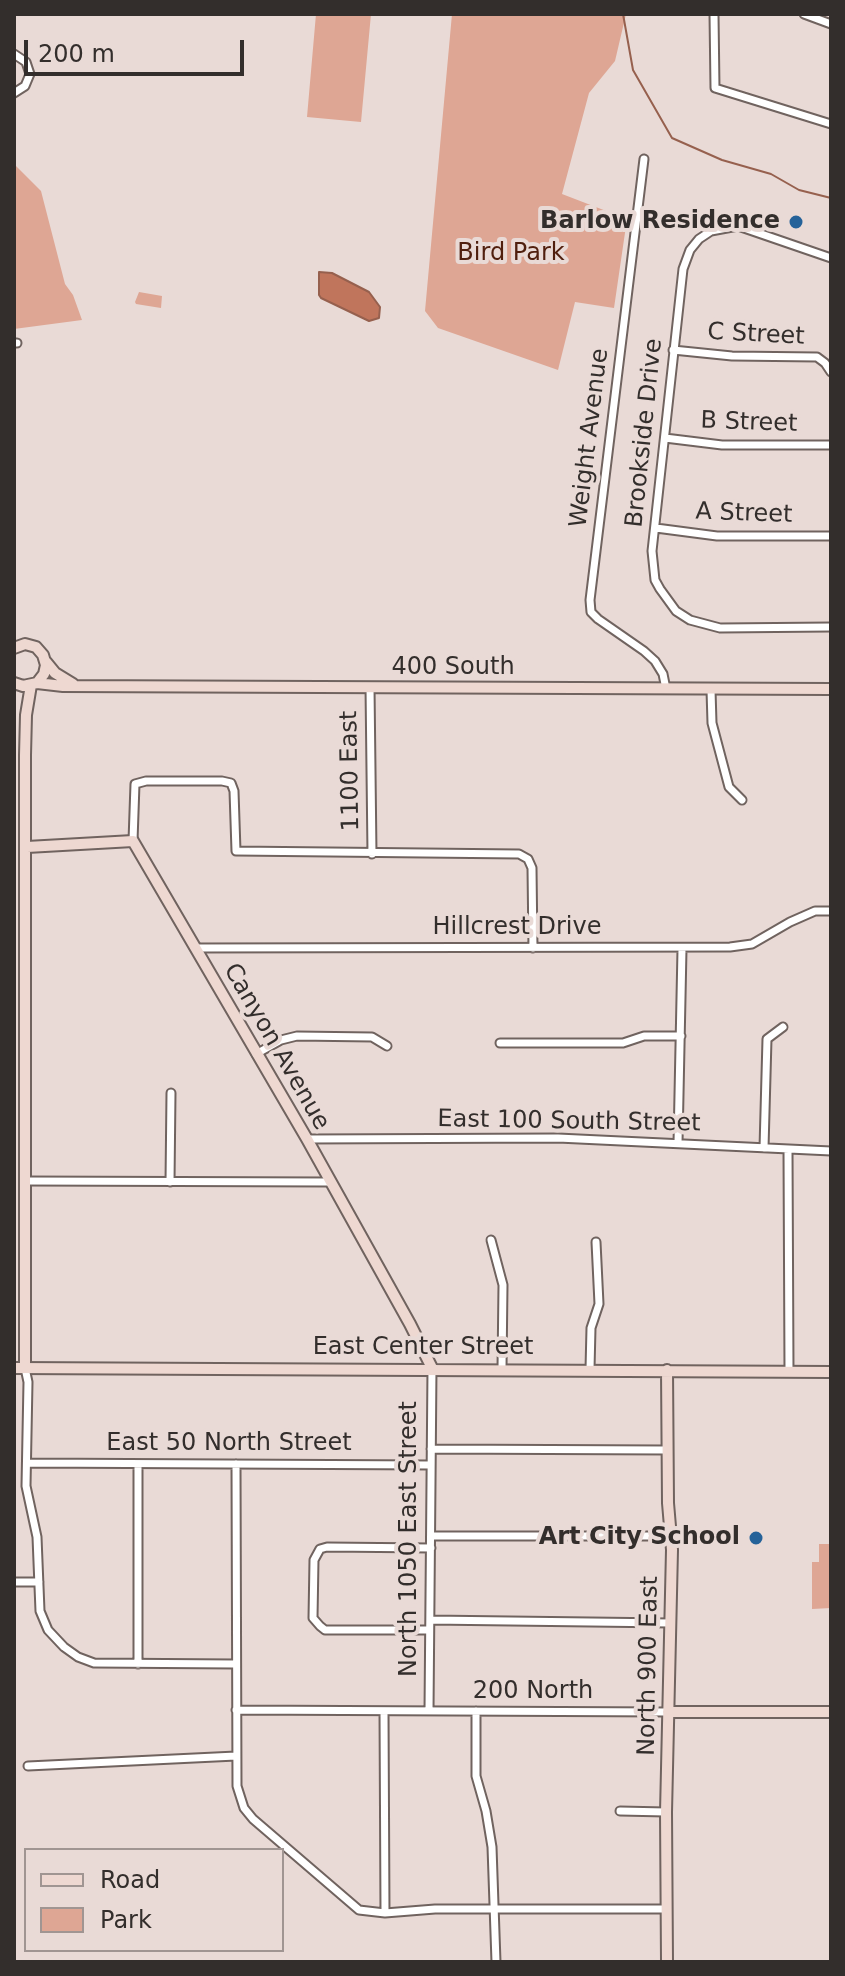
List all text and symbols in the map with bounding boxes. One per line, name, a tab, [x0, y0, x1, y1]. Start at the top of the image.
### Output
scale bar	[28, 24, 248, 74]
text: 200 m	[38, 40, 115, 68]
place label: Barlow Residence	[540, 208, 780, 236]
marker: Barlow Residence	[787, 213, 805, 231]
park label: Bird Park	[457, 240, 565, 268]
street label: C Street	[707, 318, 805, 352]
street label: Brookside Drive	[621, 337, 669, 529]
street label: Weight Avenue	[565, 347, 615, 529]
street label: B Street	[700, 407, 798, 439]
street label: A Street	[695, 498, 793, 530]
street label: 400 South	[391, 654, 515, 682]
street label: 1100 East	[336, 711, 366, 831]
street label: Hillcrest Drive	[433, 914, 601, 942]
street label: Canyon Avenue	[217, 959, 335, 1135]
street label: East 100 South Street	[437, 1105, 701, 1139]
street label: East Center Street	[313, 1334, 533, 1362]
street label: North 1050 East Street	[396, 1401, 424, 1677]
street label: East 50 North Street	[106, 1430, 352, 1458]
place label: Art City School	[539, 1524, 740, 1552]
marker: Art City School	[747, 1529, 765, 1547]
street label: North 900 East	[633, 1576, 665, 1756]
street label: 200 North	[473, 1678, 593, 1706]
legend	[24, 1848, 284, 1952]
text: Road	[100, 1866, 160, 1894]
text: Park	[100, 1906, 152, 1934]

